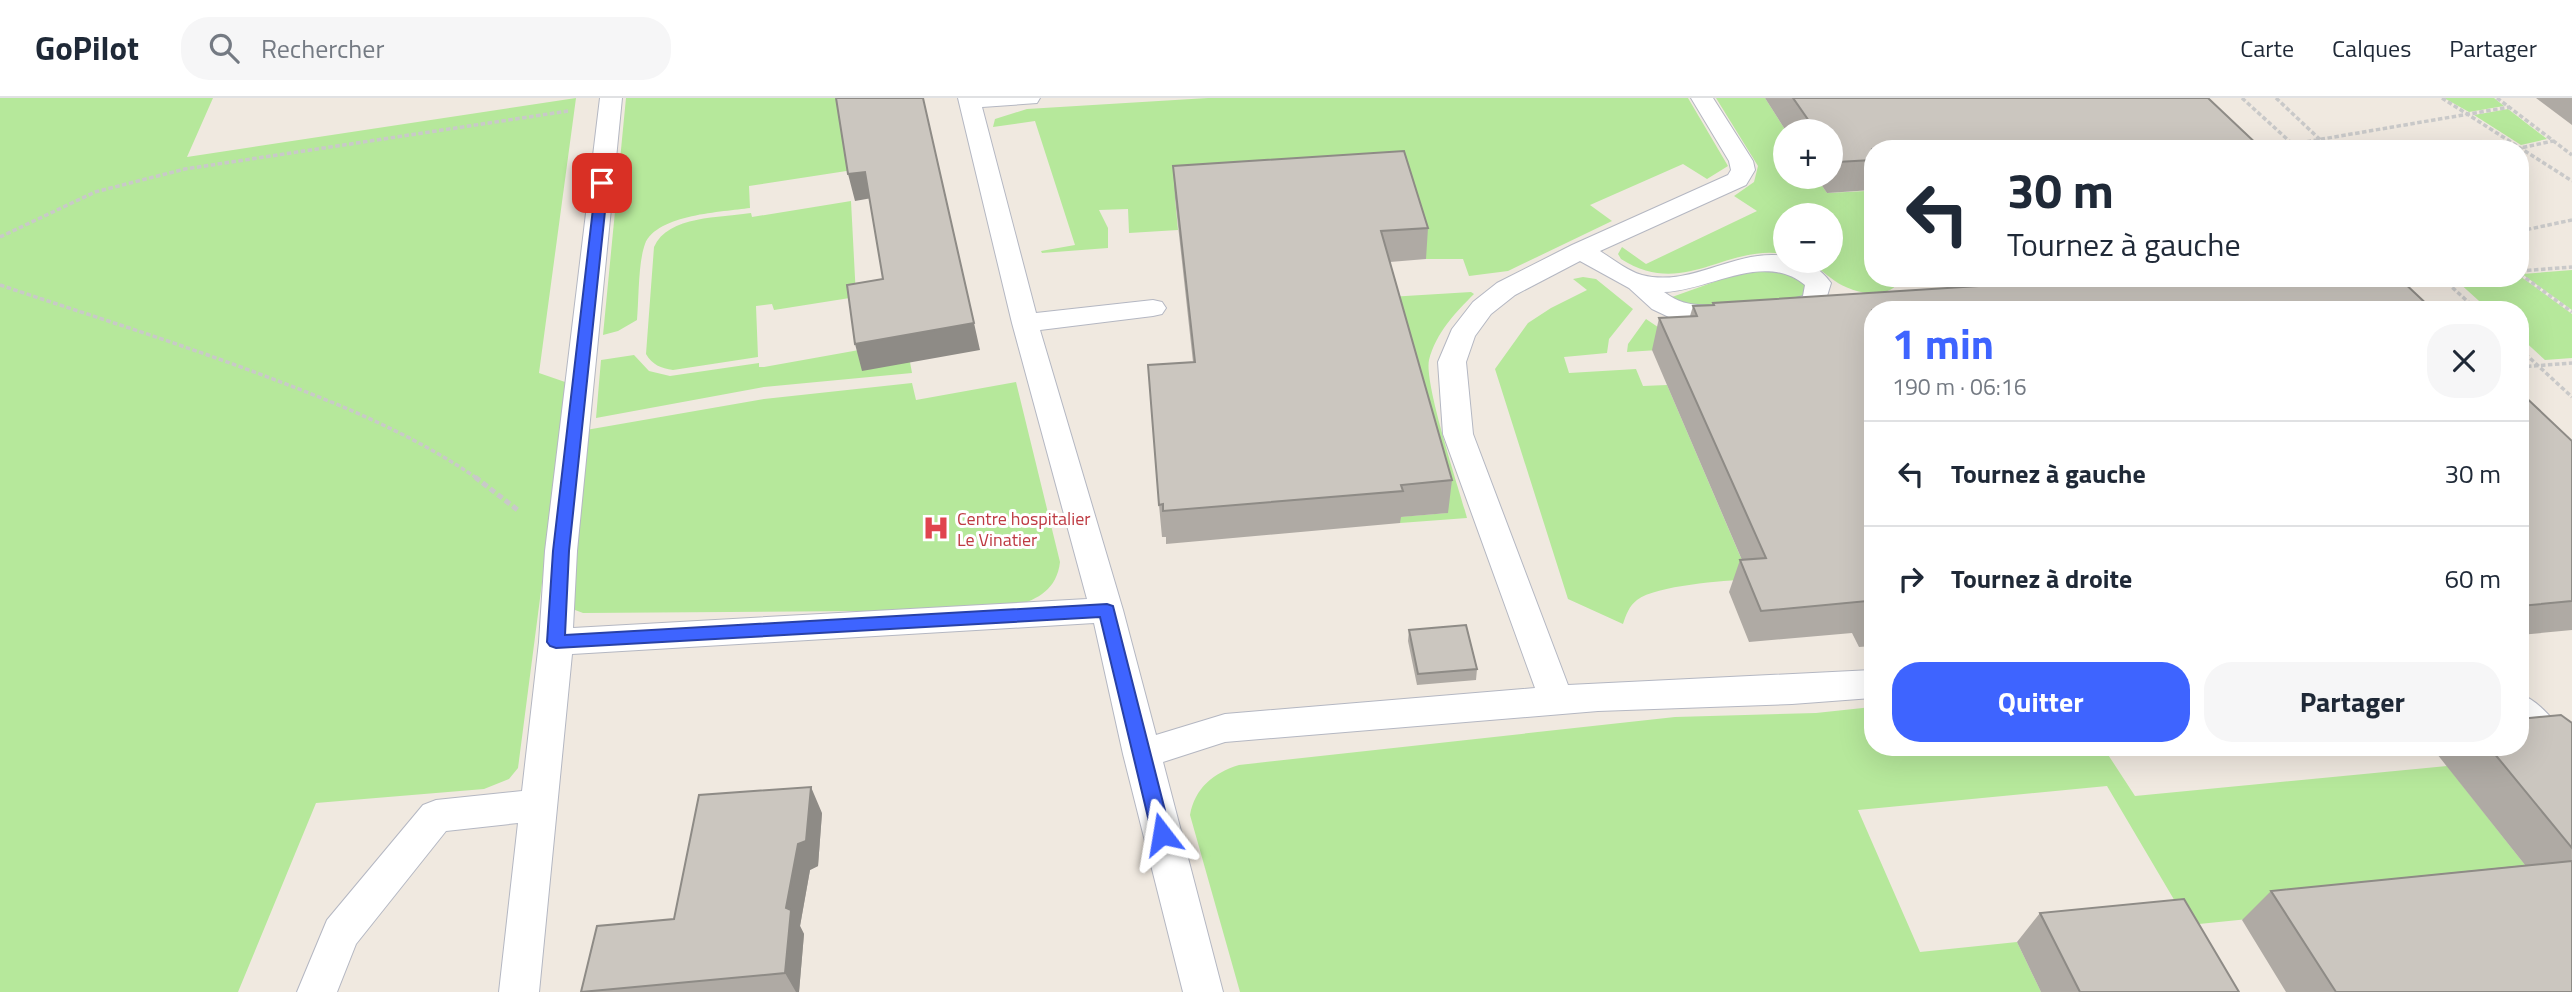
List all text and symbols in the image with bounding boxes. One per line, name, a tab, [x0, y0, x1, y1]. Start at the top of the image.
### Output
search box	[181, 17, 671, 80]
text: GoPilot	[35, 23, 139, 73]
icon: search	[205, 29, 243, 67]
text: Rechercher	[261, 29, 384, 68]
text: Carte	[2240, 30, 2294, 66]
text: Calques	[2332, 30, 2411, 66]
text: Partager	[2449, 30, 2537, 66]
map controls	[1773, 119, 1843, 273]
button: +	[1773, 119, 1843, 189]
text: 30 m	[2007, 152, 2114, 227]
pin	[572, 153, 632, 213]
icon: arrive	[583, 164, 621, 202]
icon: left	[1892, 168, 1983, 259]
button: −	[1773, 203, 1843, 273]
text: Tournez à gauche	[2007, 220, 2241, 268]
text: 1 min	[1892, 311, 1994, 375]
button: close	[2427, 324, 2501, 398]
text: 190 m · 06:16	[1892, 369, 2027, 404]
text: Tournez à gauche	[1951, 454, 2146, 493]
text: 30 m	[2444, 454, 2501, 493]
icon: left	[1892, 455, 1930, 493]
place label: Centre hospitalier Le Vinatier	[957, 505, 1090, 553]
hospital icon: Centre hospitalier Le Vinatier	[921, 513, 951, 543]
text: Tournez à droite	[1951, 559, 2132, 598]
text: 60 m	[2444, 559, 2501, 598]
icon: right	[1892, 560, 1930, 598]
button: Quitter	[1892, 662, 2190, 742]
button: Partager	[2204, 662, 2501, 742]
position arrow	[1125, 797, 1199, 871]

